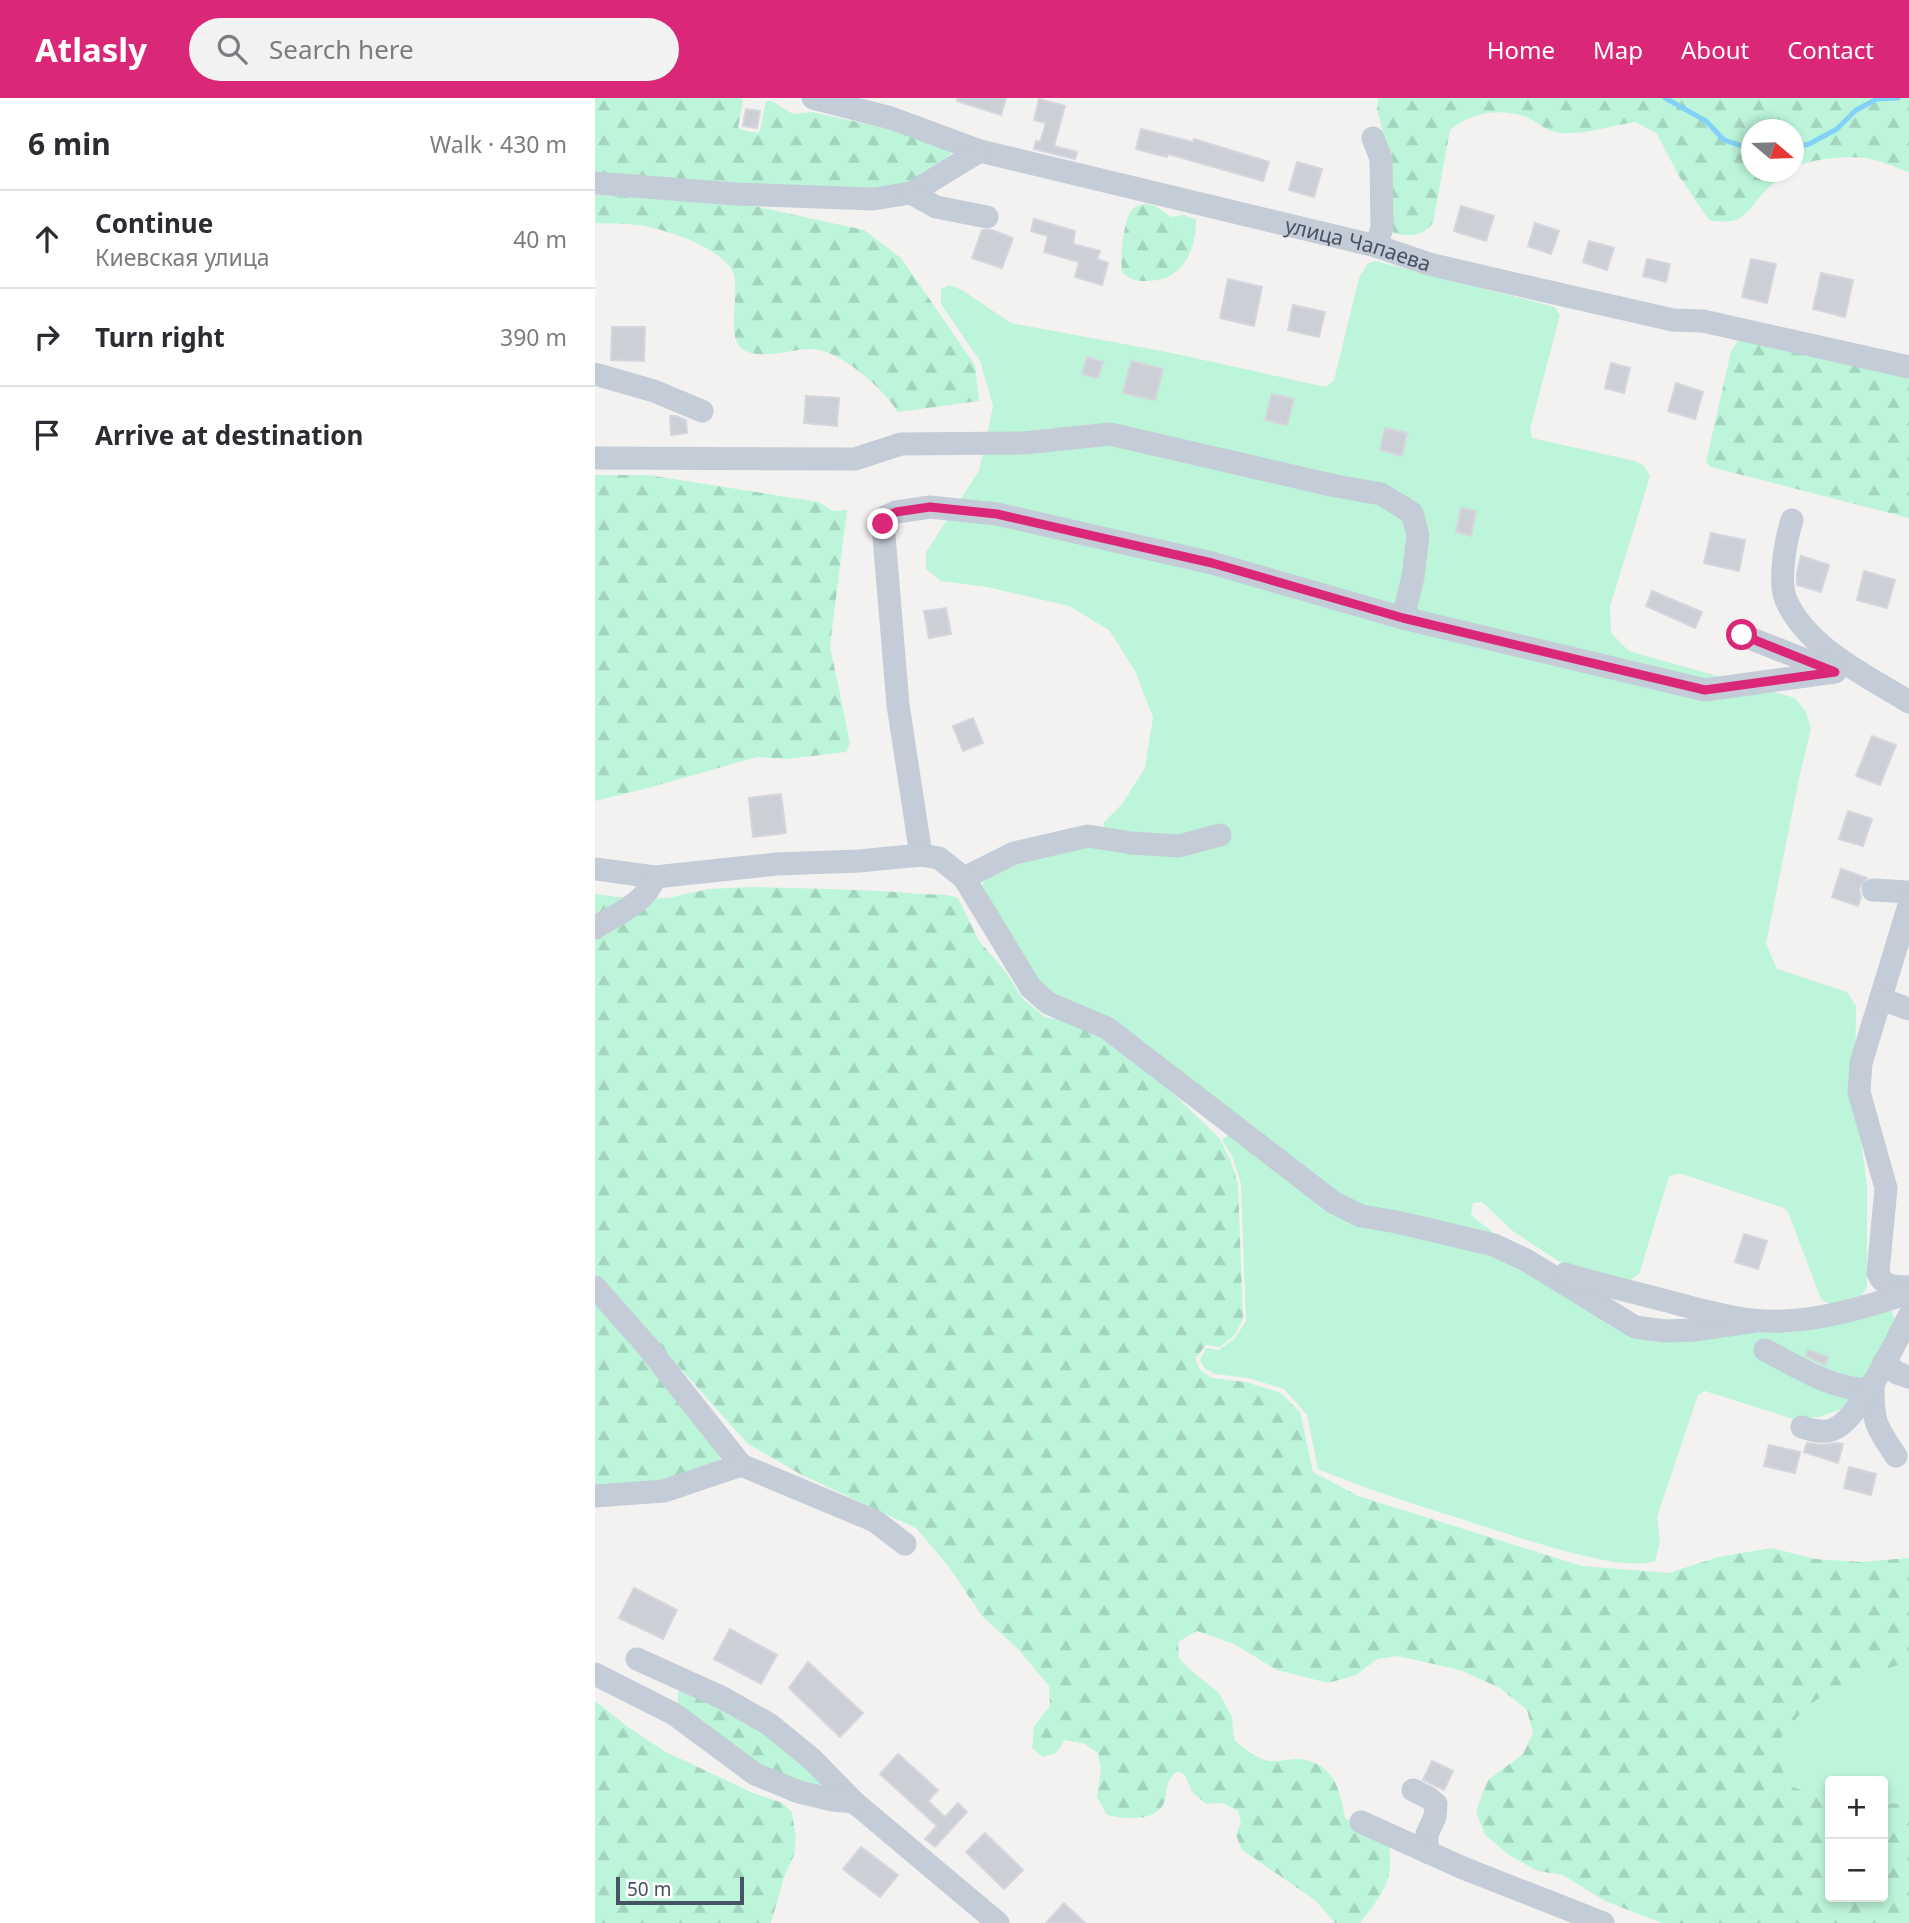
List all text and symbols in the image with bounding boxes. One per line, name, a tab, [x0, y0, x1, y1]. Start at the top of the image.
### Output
search box	[189, 18, 679, 81]
text: Atlasly	[35, 27, 147, 72]
icon: search	[213, 30, 251, 68]
text: Search here	[269, 31, 414, 67]
text: Home	[1487, 33, 1555, 66]
text: Map	[1593, 33, 1643, 66]
text: About	[1681, 33, 1749, 66]
text: Contact	[1787, 33, 1874, 66]
north arrow	[1741, 119, 1804, 182]
text: 6 min	[28, 123, 111, 164]
text: Walk · 430 m	[430, 128, 567, 160]
text: Continue	[95, 205, 213, 241]
street label: улица Чапаева	[1282, 211, 1435, 278]
icon: ahead	[28, 220, 66, 258]
text: 40 m	[513, 223, 567, 255]
text: Киевская улица	[95, 241, 270, 273]
icon: right	[28, 318, 66, 356]
text: Turn right	[95, 319, 225, 355]
text: 390 m	[500, 321, 567, 353]
icon: arrive	[28, 416, 66, 454]
text: Arrive at destination	[95, 417, 364, 453]
route end	[867, 508, 898, 539]
route start	[1726, 619, 1757, 650]
map controls	[1825, 1776, 1888, 1902]
button: +	[1825, 1776, 1888, 1839]
button: −	[1825, 1839, 1888, 1902]
scale bar	[616, 1874, 744, 1906]
text: 50 m	[627, 1876, 671, 1902]

